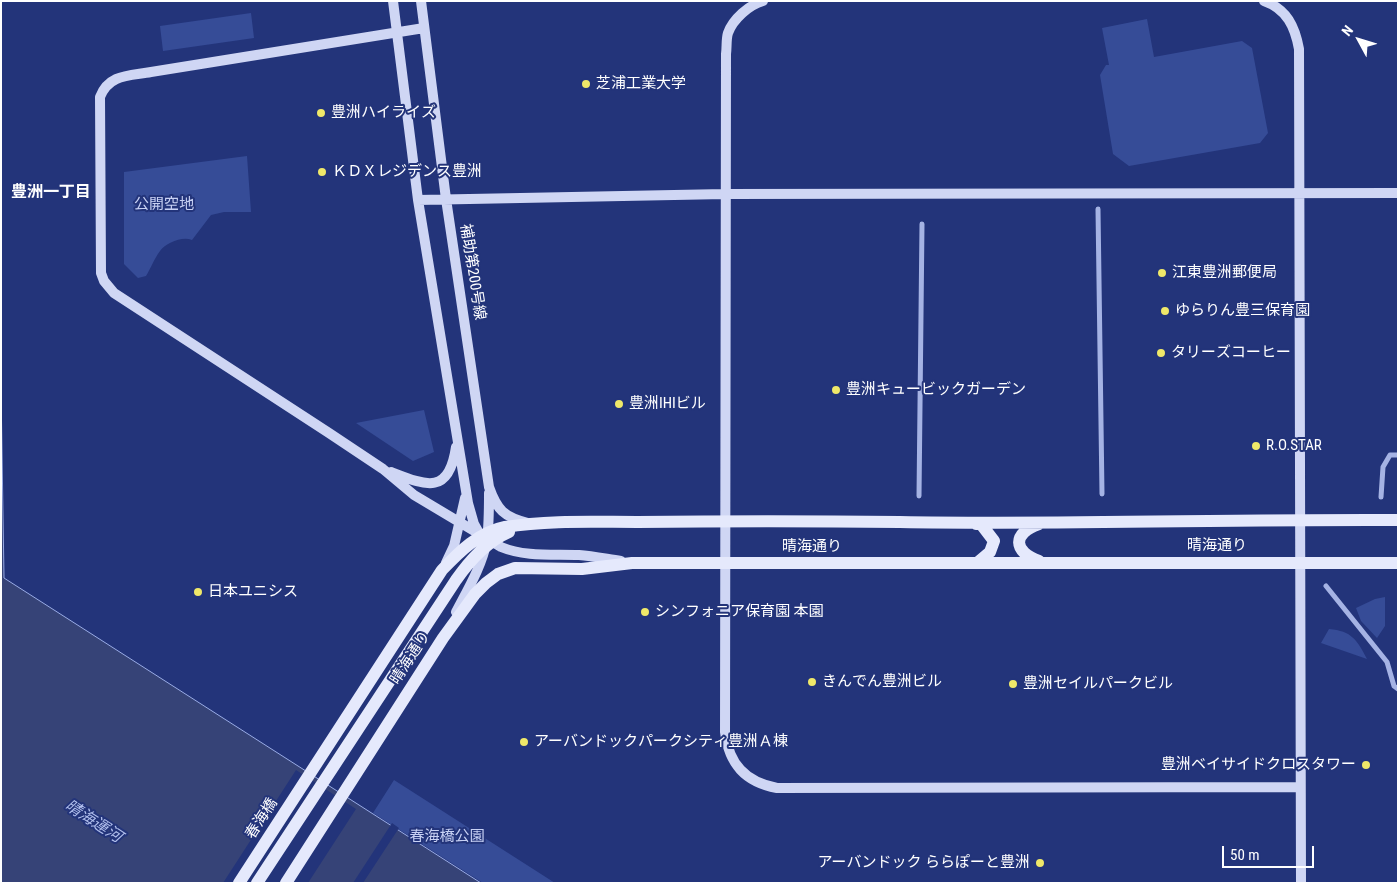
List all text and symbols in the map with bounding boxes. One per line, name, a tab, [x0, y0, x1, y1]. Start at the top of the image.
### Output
north arrow	[1334, 15, 1384, 65]
text: N	[1338, 22, 1356, 39]
place label: 芝浦工業大学	[596, 75, 686, 93]
marker: 芝浦工業大学	[580, 78, 592, 90]
place label: 豊洲ハイライズ	[331, 104, 436, 122]
marker: 豊洲ハイライズ	[315, 107, 327, 119]
place label: ＫＤＸレジデンス豊洲	[332, 163, 482, 181]
marker: ＫＤＸレジデンス豊洲	[316, 166, 328, 178]
district label: 豊洲一丁目	[11, 183, 91, 203]
park label: 公開空地	[134, 196, 194, 214]
street label: 補助第200号線	[456, 223, 488, 321]
place label: 江東豊洲郵便局	[1172, 264, 1277, 282]
marker: 江東豊洲郵便局	[1156, 267, 1168, 279]
place label: ゆらりん豊三保育園	[1175, 302, 1310, 320]
marker: ゆらりん豊三保育園	[1159, 305, 1171, 317]
place label: タリーズコーヒー	[1171, 344, 1291, 362]
marker: タリーズコーヒー	[1155, 347, 1167, 359]
place label: 豊洲キュービックガーデン	[846, 381, 1026, 399]
marker: 豊洲キュービックガーデン	[830, 384, 842, 396]
place label: 豊洲IHIビル	[629, 395, 706, 413]
marker: 豊洲IHIビル	[613, 398, 625, 410]
place label: R.O.STAR	[1266, 437, 1322, 455]
marker: R.O.STAR	[1250, 440, 1262, 452]
street label: 晴海通り	[1187, 537, 1247, 555]
street label: 晴海通り	[782, 538, 842, 556]
place label: 日本ユニシス	[208, 583, 298, 601]
marker: 日本ユニシス	[192, 586, 204, 598]
place label: シンフォニア保育園 本園	[655, 603, 823, 621]
marker: シンフォニア保育園 本園	[639, 606, 651, 618]
street label: 晴海通り	[387, 628, 435, 688]
place label: きんでん豊洲ビル	[822, 673, 942, 691]
place label: 豊洲セイルパークビル	[1023, 675, 1173, 693]
marker: きんでん豊洲ビル	[806, 676, 818, 688]
marker: 豊洲セイルパークビル	[1007, 678, 1019, 690]
place label: アーバンドックパークシティ豊洲Ａ棟	[534, 733, 788, 751]
marker: アーバンドックパークシティ豊洲Ａ棟	[518, 736, 530, 748]
place label: 豊洲ベイサイドクロスタワー	[1161, 756, 1356, 774]
marker: 豊洲ベイサイドクロスタワー	[1360, 759, 1372, 771]
street label: 春海橋	[242, 795, 282, 843]
water label: 晴海運河	[61, 797, 125, 847]
park label: 春海橋公園	[410, 828, 484, 846]
scale bar	[1224, 836, 1316, 868]
text: 50 m	[1230, 846, 1260, 864]
place label: アーバンドック ららぽーと豊洲	[817, 854, 1030, 872]
marker: アーバンドック ららぽーと豊洲	[1034, 857, 1046, 869]

